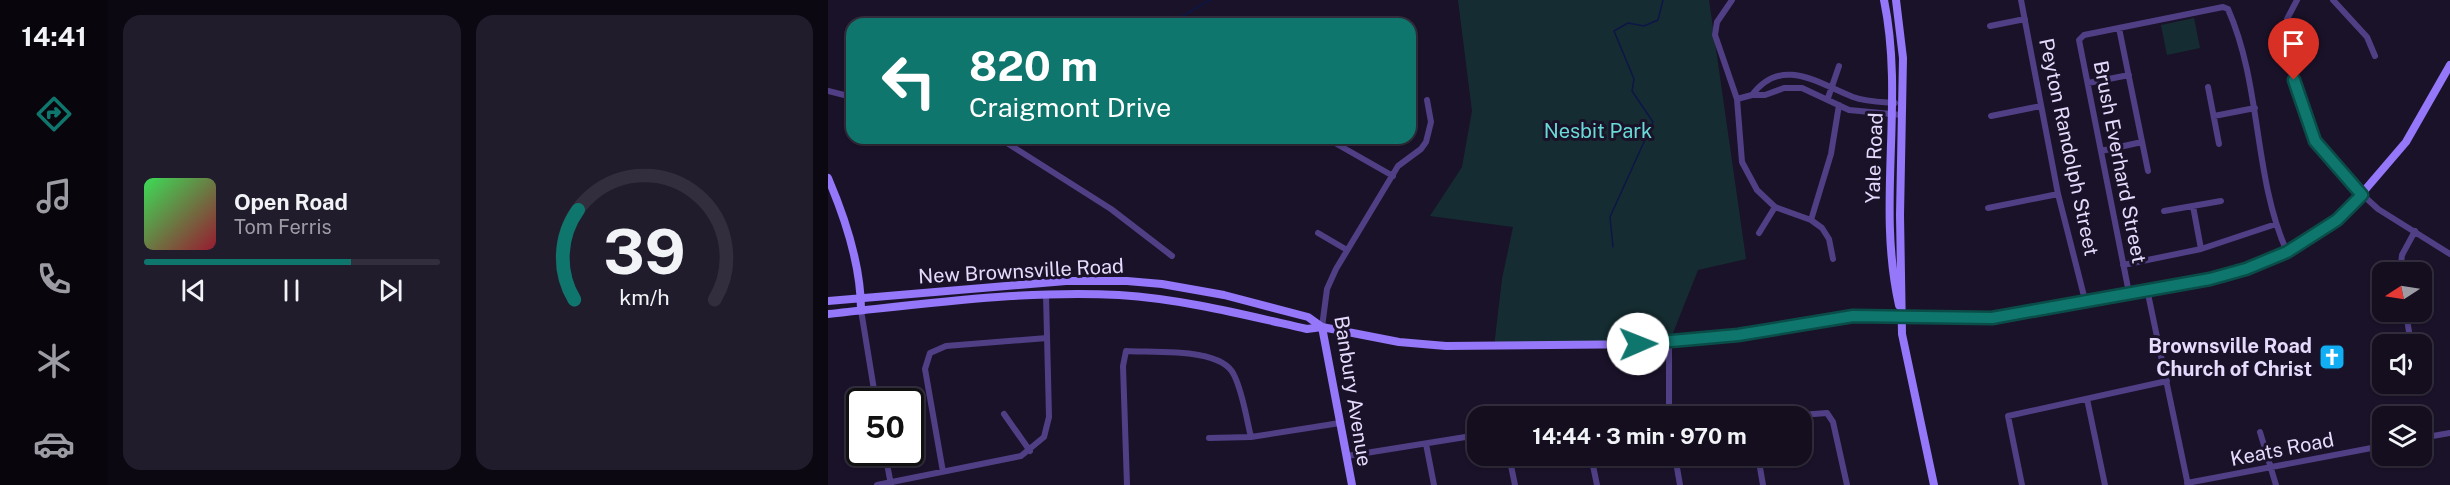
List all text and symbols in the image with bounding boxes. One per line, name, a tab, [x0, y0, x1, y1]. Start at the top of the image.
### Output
pin	[2268, 18, 2319, 80]
text: 14:41	[21, 20, 87, 52]
icon: arrive	[2277, 27, 2310, 60]
street label: Peyton Randolph Street	[2034, 36, 2104, 258]
text: 820 m	[969, 41, 1098, 90]
icon: left	[870, 42, 948, 120]
street label: Brush Everhard Street	[2089, 59, 2151, 265]
text: Craigmont Drive	[969, 91, 1171, 123]
icon: directions	[33, 93, 75, 135]
street label: Yale Road	[1860, 112, 1888, 204]
park label: Nesbit Park	[1544, 119, 1652, 143]
icon: music	[33, 175, 75, 217]
text: Open Road	[234, 189, 348, 215]
text: Tom Ferris	[234, 215, 332, 239]
text: 39	[603, 215, 685, 288]
street label: New Brownsville Road	[918, 254, 1124, 288]
icon: phone	[33, 258, 75, 300]
north arrow	[2372, 262, 2432, 322]
map controls	[2372, 262, 2432, 466]
icon: previous	[177, 274, 210, 307]
icon: pause	[275, 274, 308, 307]
icon: next	[374, 274, 407, 307]
text: km/h	[619, 285, 669, 310]
position arrow	[1606, 312, 1670, 376]
street label: Banbury Avenue	[1329, 314, 1377, 468]
place label: Brownsville Road Church of Christ	[2148, 334, 2312, 381]
button: sound	[2372, 334, 2432, 394]
icon: climate	[33, 340, 75, 382]
church icon: Brownsville Road Church of Christ	[2317, 342, 2347, 372]
speed limit sign: 50	[846, 388, 924, 466]
button: layers	[2372, 406, 2432, 466]
icon: car	[33, 423, 75, 465]
text: 14:44 · 3 min · 970 m	[1532, 423, 1747, 449]
street label: Keats Road	[2228, 427, 2336, 471]

